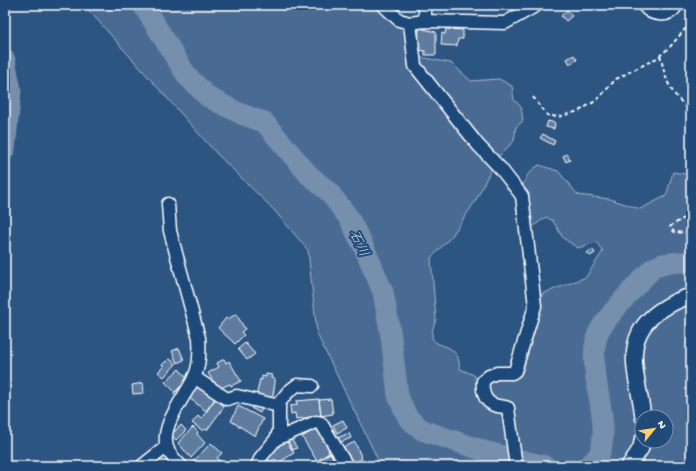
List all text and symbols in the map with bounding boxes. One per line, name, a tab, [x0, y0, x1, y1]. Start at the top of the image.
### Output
water label: 石川	[344, 228, 371, 260]
north arrow	[634, 409, 674, 449]
text: N	[654, 419, 668, 431]

